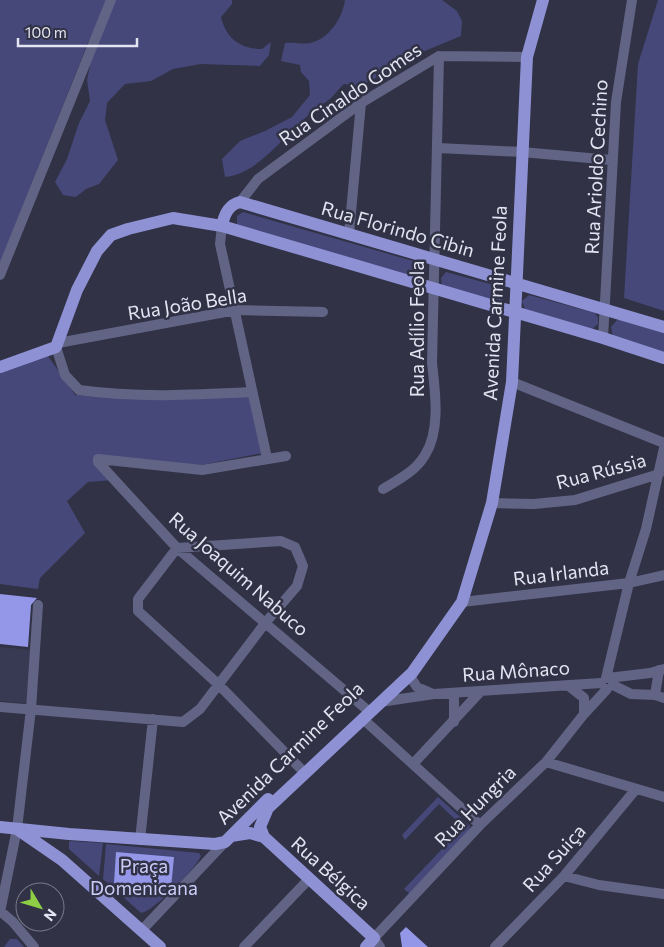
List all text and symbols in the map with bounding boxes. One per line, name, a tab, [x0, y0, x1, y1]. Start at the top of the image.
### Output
scale bar	[18, 15, 136, 47]
text: 100 m	[25, 23, 67, 41]
street label: Rua Cinaldo Gomes	[274, 37, 425, 150]
street label: Rua Arioldo Cechino	[579, 79, 612, 255]
street label: Rua Florindo Cibin	[319, 196, 477, 261]
street label: Avenida Carmine Feola	[478, 205, 511, 401]
street label: Rua Adílio Feola	[405, 261, 428, 397]
street label: Rua João Bella	[126, 283, 248, 324]
street label: Rua Rússia	[553, 447, 648, 494]
street label: Rua Joaquim Nabuco	[165, 507, 314, 640]
street label: Rua Irlanda	[512, 555, 610, 590]
street label: Rua Mônaco	[461, 655, 571, 686]
street label: Avenida Carmine Feola	[211, 677, 368, 829]
street label: Rua Hungria	[429, 760, 520, 851]
street label: Rua Suiça	[517, 819, 590, 896]
street label: Rua Bélgica	[287, 831, 376, 914]
park label: Praça Domenicana	[90, 854, 198, 899]
north arrow	[15, 882, 65, 932]
text: N	[41, 906, 61, 925]

